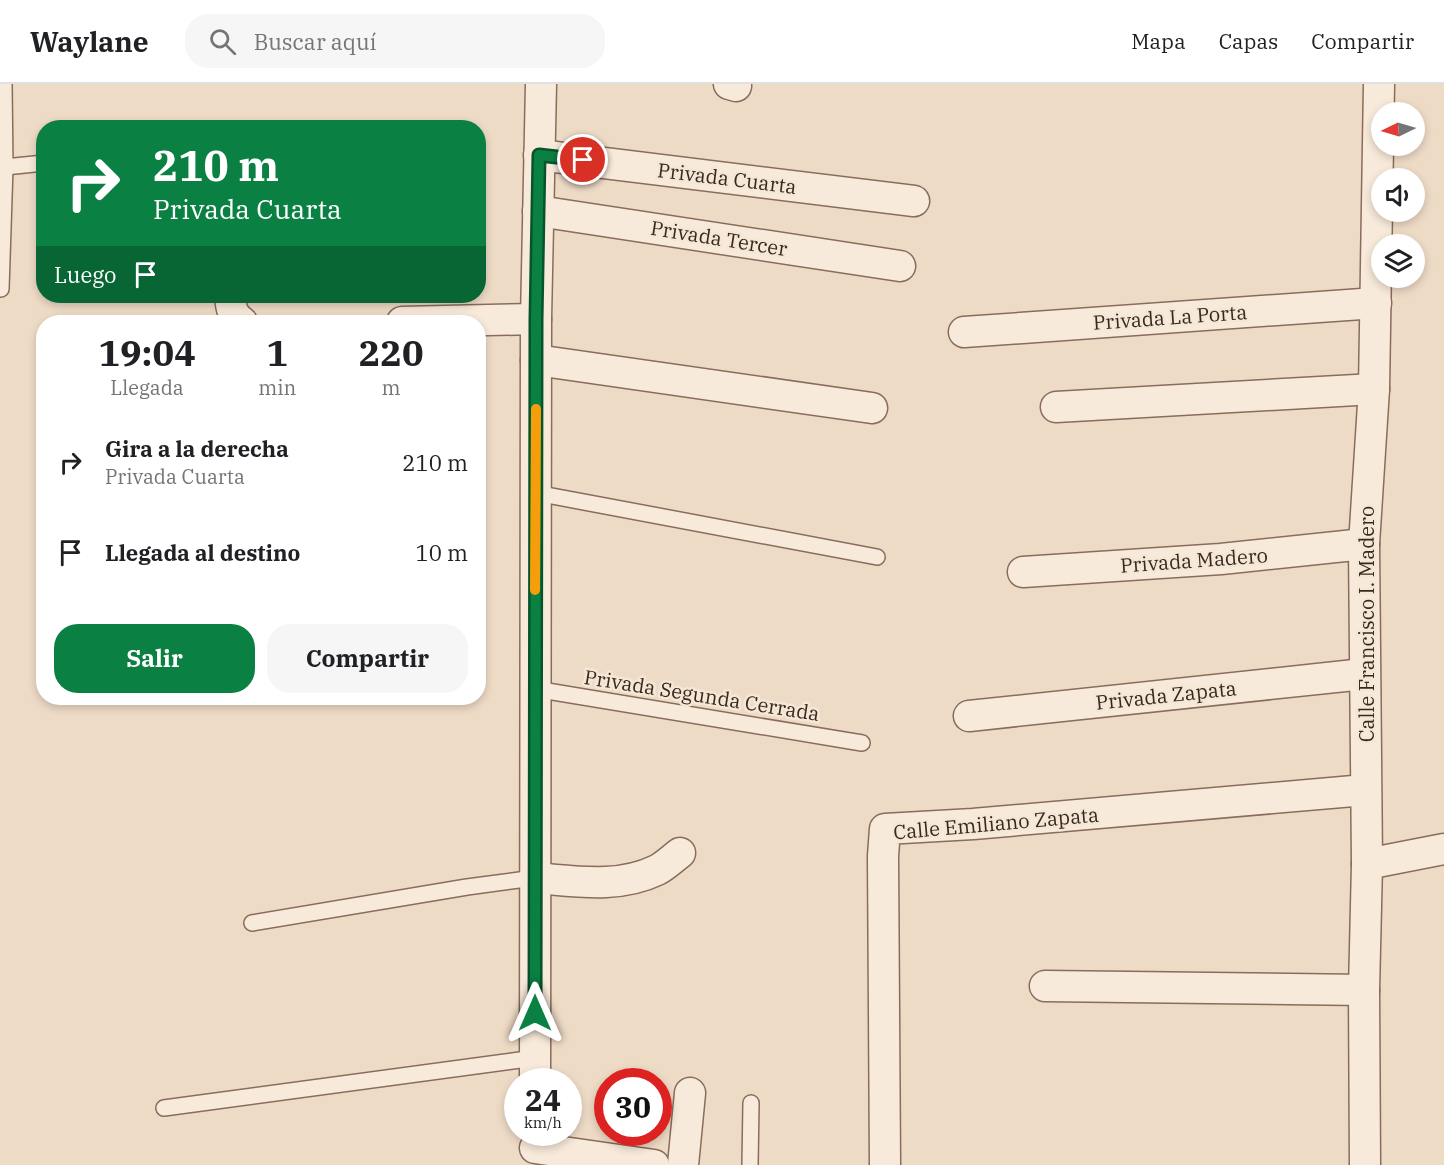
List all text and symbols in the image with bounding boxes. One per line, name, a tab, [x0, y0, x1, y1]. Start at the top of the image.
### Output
search box	[185, 14, 605, 68]
text: Waylane	[30, 23, 149, 60]
icon: search	[206, 25, 239, 58]
text: Buscar aquí	[254, 27, 376, 56]
text: Mapa	[1131, 27, 1186, 55]
text: Capas	[1219, 27, 1278, 55]
text: Compartir	[1311, 27, 1414, 55]
north arrow	[1371, 102, 1425, 156]
map controls	[1371, 102, 1425, 288]
pin	[557, 134, 608, 185]
text: 210 m	[153, 138, 279, 193]
icon: arrive	[566, 143, 599, 176]
icon: right	[54, 144, 132, 222]
street label: Privada Cuarta	[656, 156, 798, 200]
button: sound	[1371, 168, 1425, 222]
text: Privada Cuarta	[153, 191, 342, 226]
street label: Privada Tercer	[649, 214, 789, 262]
button: layers	[1371, 234, 1425, 288]
icon: arrive	[129, 258, 162, 291]
text: Luego	[54, 260, 117, 289]
street label: Privada La Porta	[1092, 298, 1248, 336]
text: 19:04	[98, 329, 196, 376]
text: 1	[266, 329, 288, 376]
text: 220	[359, 329, 424, 376]
text: Llegada	[110, 374, 184, 401]
text: min	[258, 374, 296, 401]
text: m	[382, 374, 401, 401]
text: Gira a la derecha	[105, 434, 289, 463]
icon: right	[54, 446, 87, 479]
text: 210 m	[402, 448, 468, 477]
text: Privada Cuarta	[105, 463, 245, 490]
street label: Calle Francisco I. Madero	[1353, 506, 1380, 742]
icon: arrive	[54, 536, 87, 569]
text: Llegada al destino	[105, 538, 300, 567]
text: 10 m	[416, 538, 468, 567]
street label: Privada Madero	[1119, 541, 1269, 579]
button: Salir	[54, 624, 255, 693]
button: Compartir	[267, 624, 468, 693]
street label: Privada Segunda Cerrada	[582, 663, 822, 727]
street label: Privada Zapata	[1094, 674, 1238, 716]
street label: Calle Emiliano Zapata	[892, 801, 1100, 845]
position arrow	[503, 981, 567, 1045]
speed limit sign: 30	[594, 1068, 672, 1146]
text: 24	[525, 1080, 561, 1119]
text: km/h	[524, 1113, 562, 1132]

